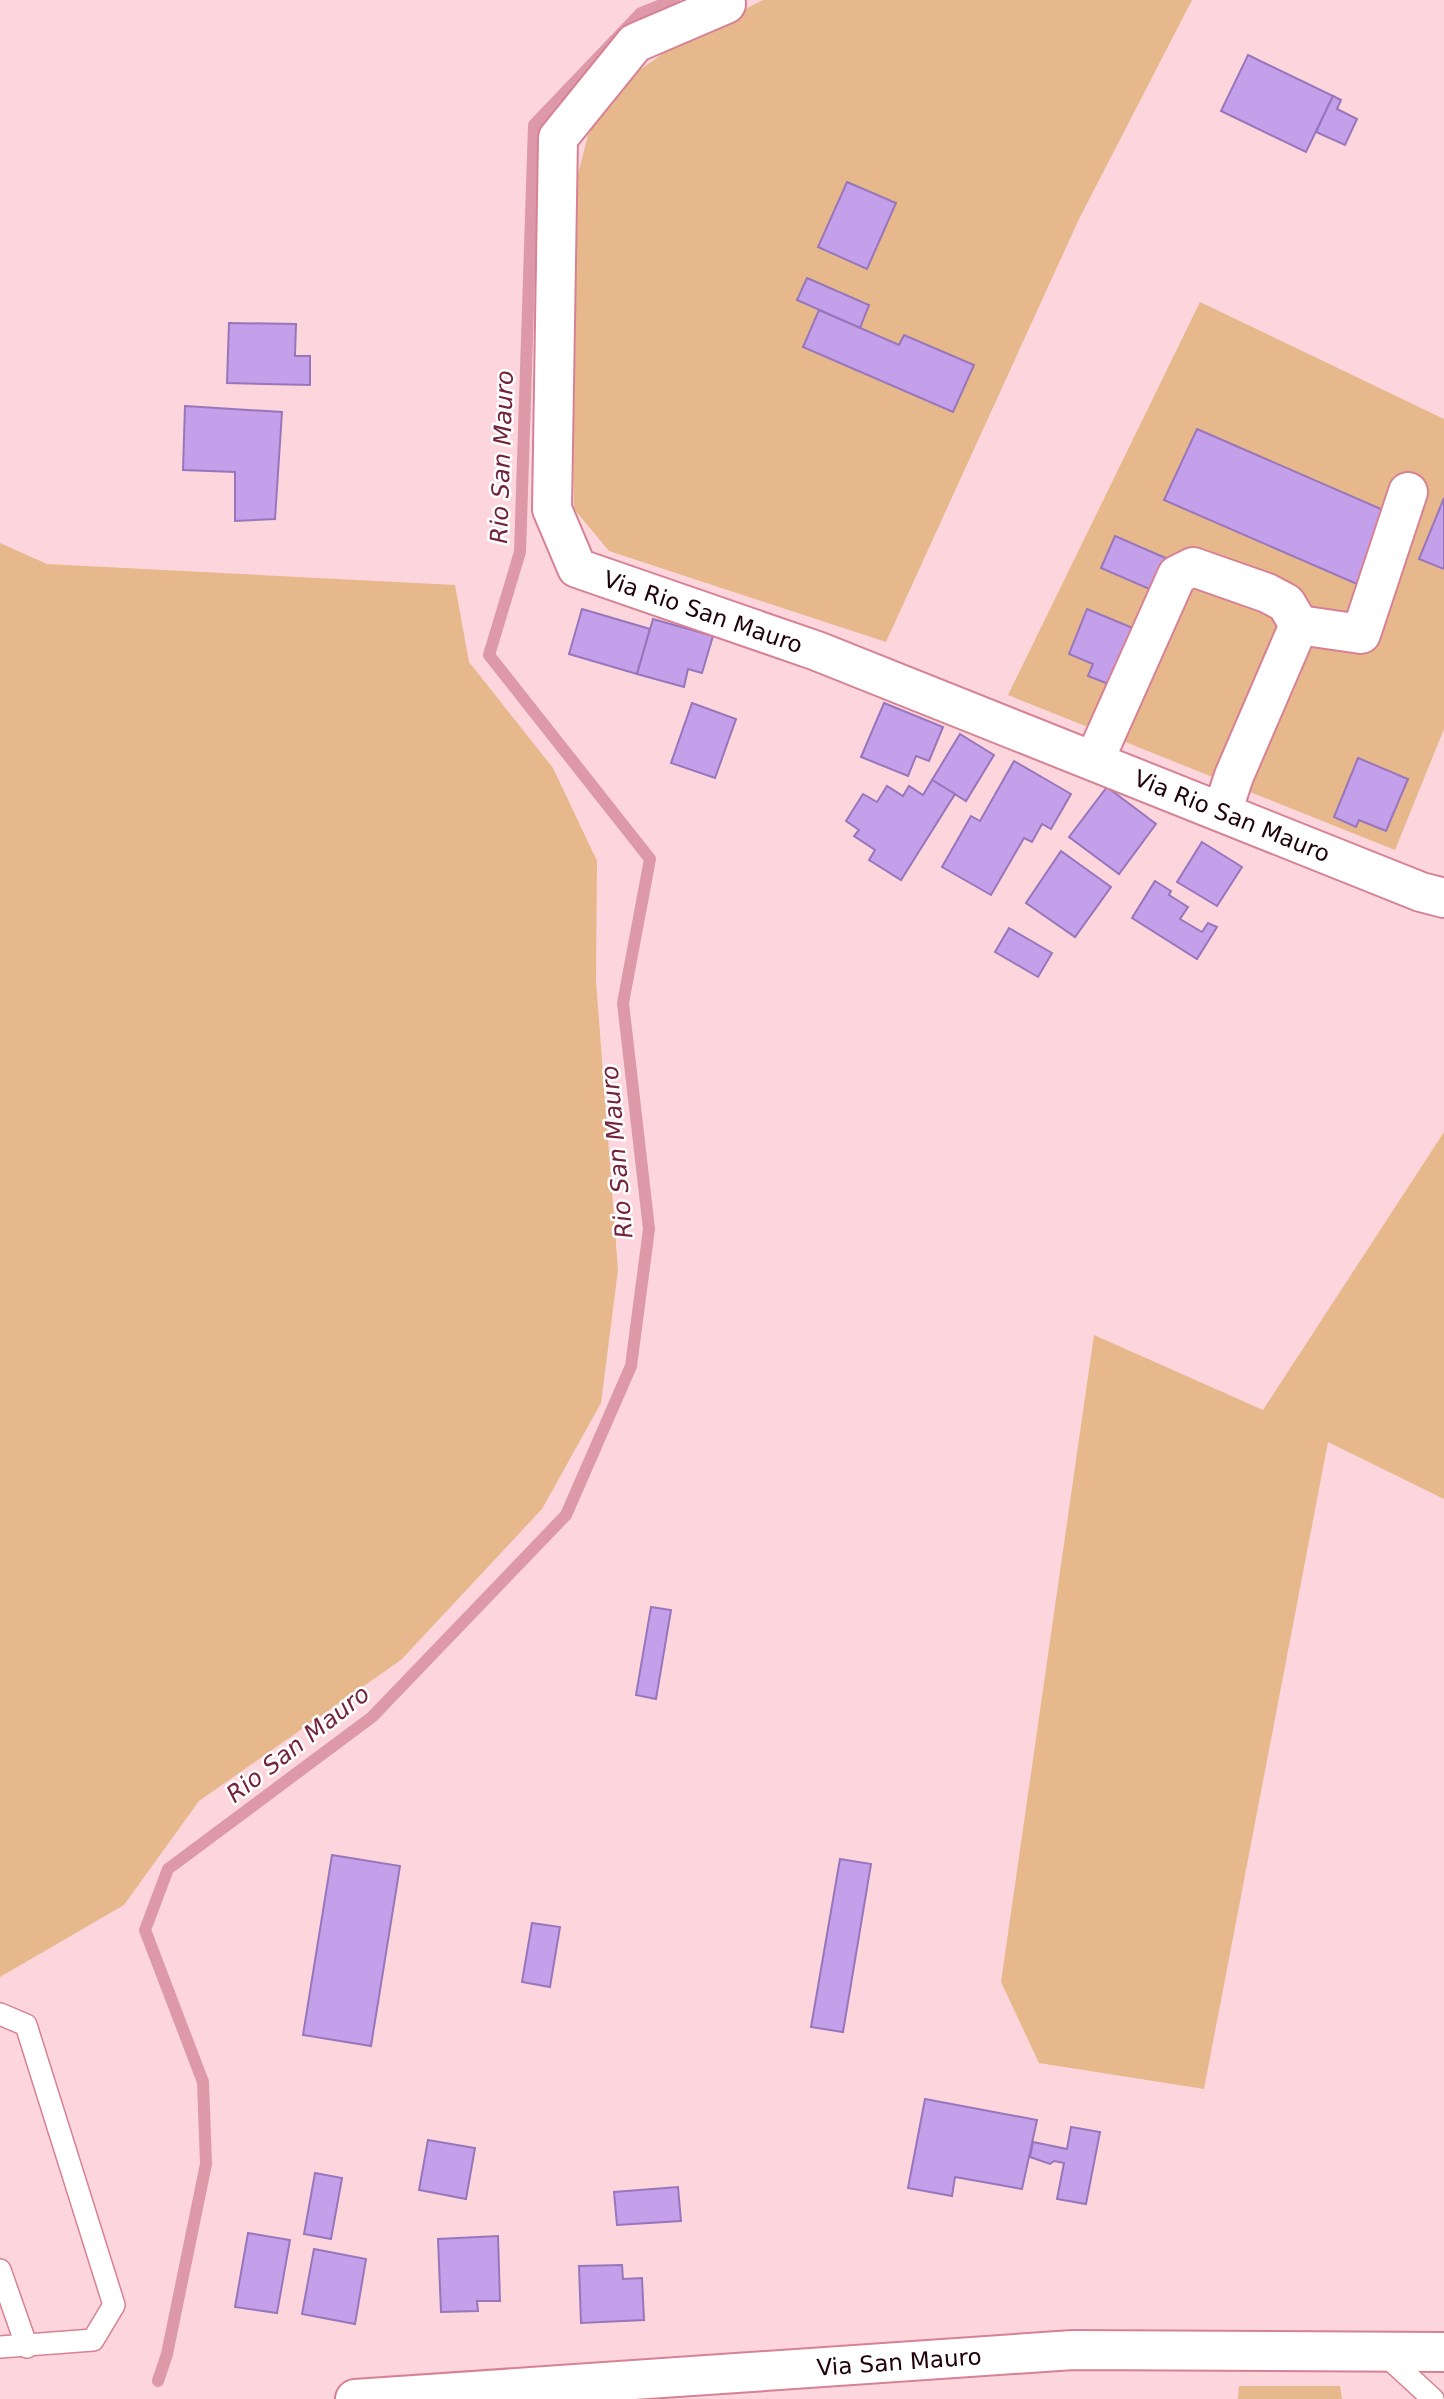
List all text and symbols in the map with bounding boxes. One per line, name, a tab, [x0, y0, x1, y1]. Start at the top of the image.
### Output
water label: Rio San Mauro	[485, 370, 519, 544]
street label: Via Rio San Mauro	[600, 566, 806, 658]
street label: Via Rio San Mauro	[1130, 765, 1334, 867]
water label: Rio San Mauro	[595, 1064, 639, 1240]
water label: Rio San Mauro	[221, 1680, 375, 1808]
street label: Via San Mauro	[816, 2343, 982, 2381]

